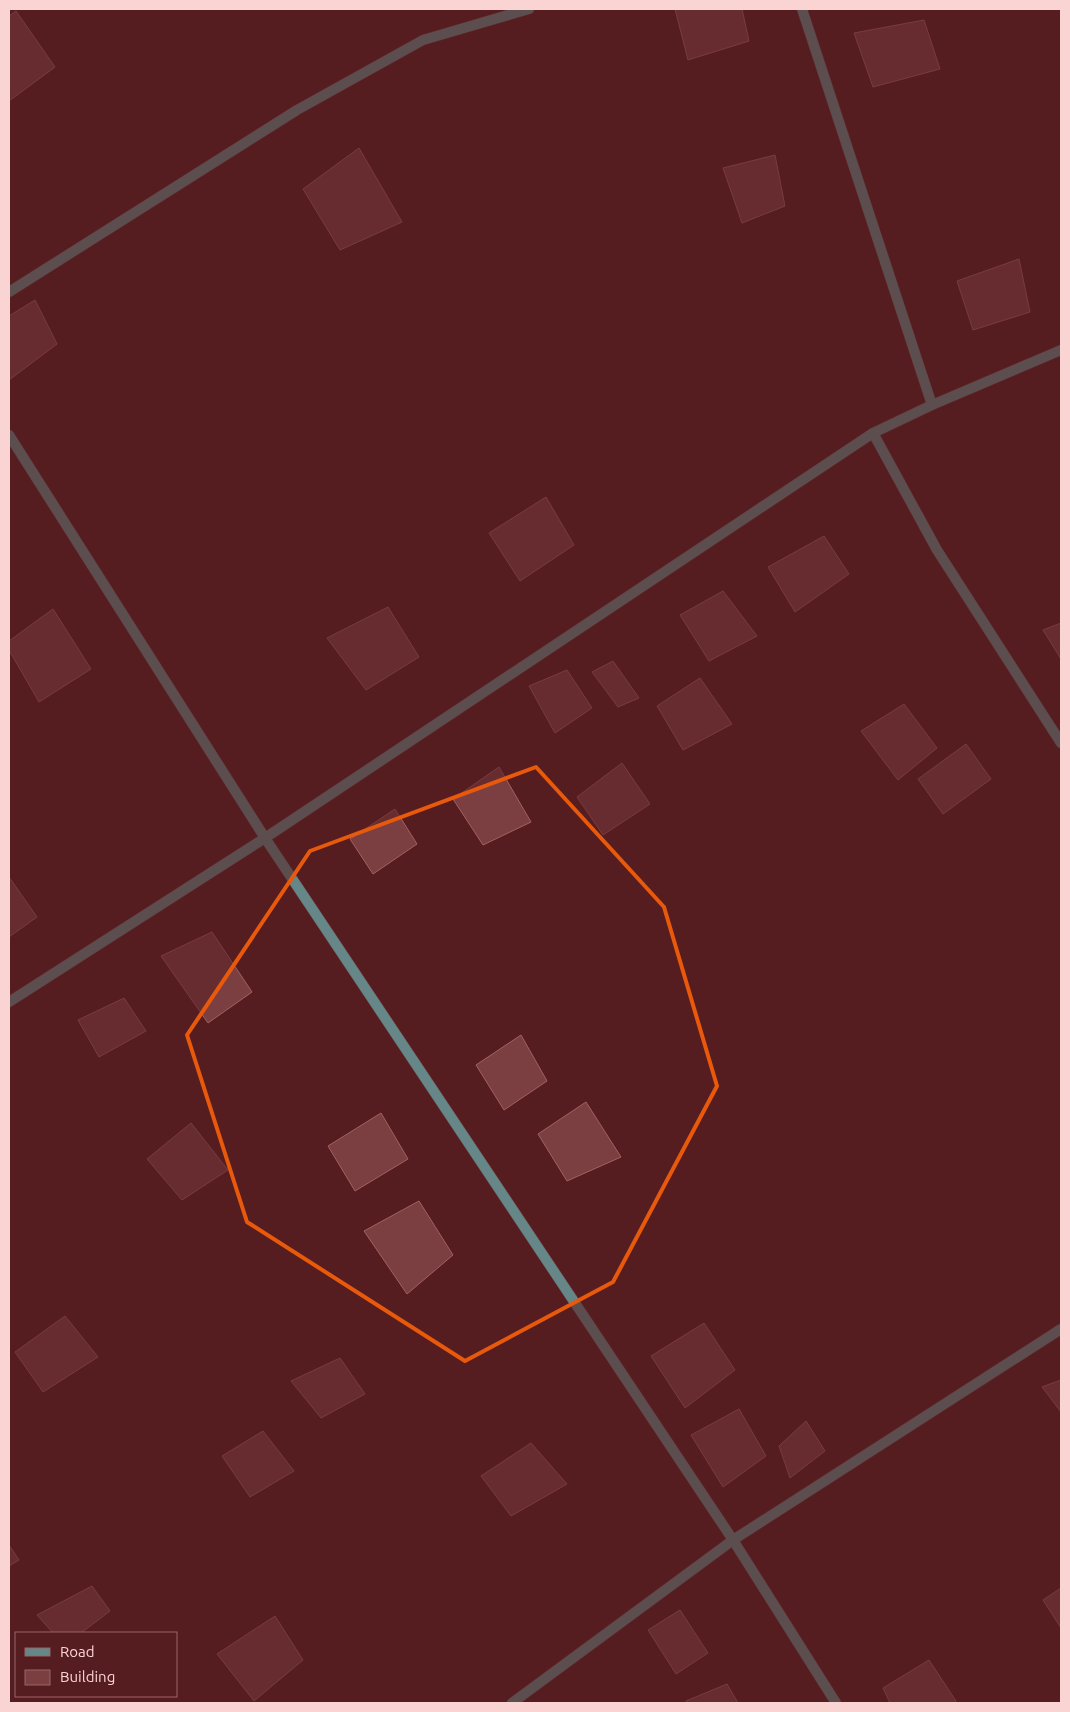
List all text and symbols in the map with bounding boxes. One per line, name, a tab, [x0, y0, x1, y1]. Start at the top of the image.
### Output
legend	[15, 1632, 178, 1697]
text: Road	[60, 1643, 95, 1660]
text: Building	[60, 1668, 115, 1685]

